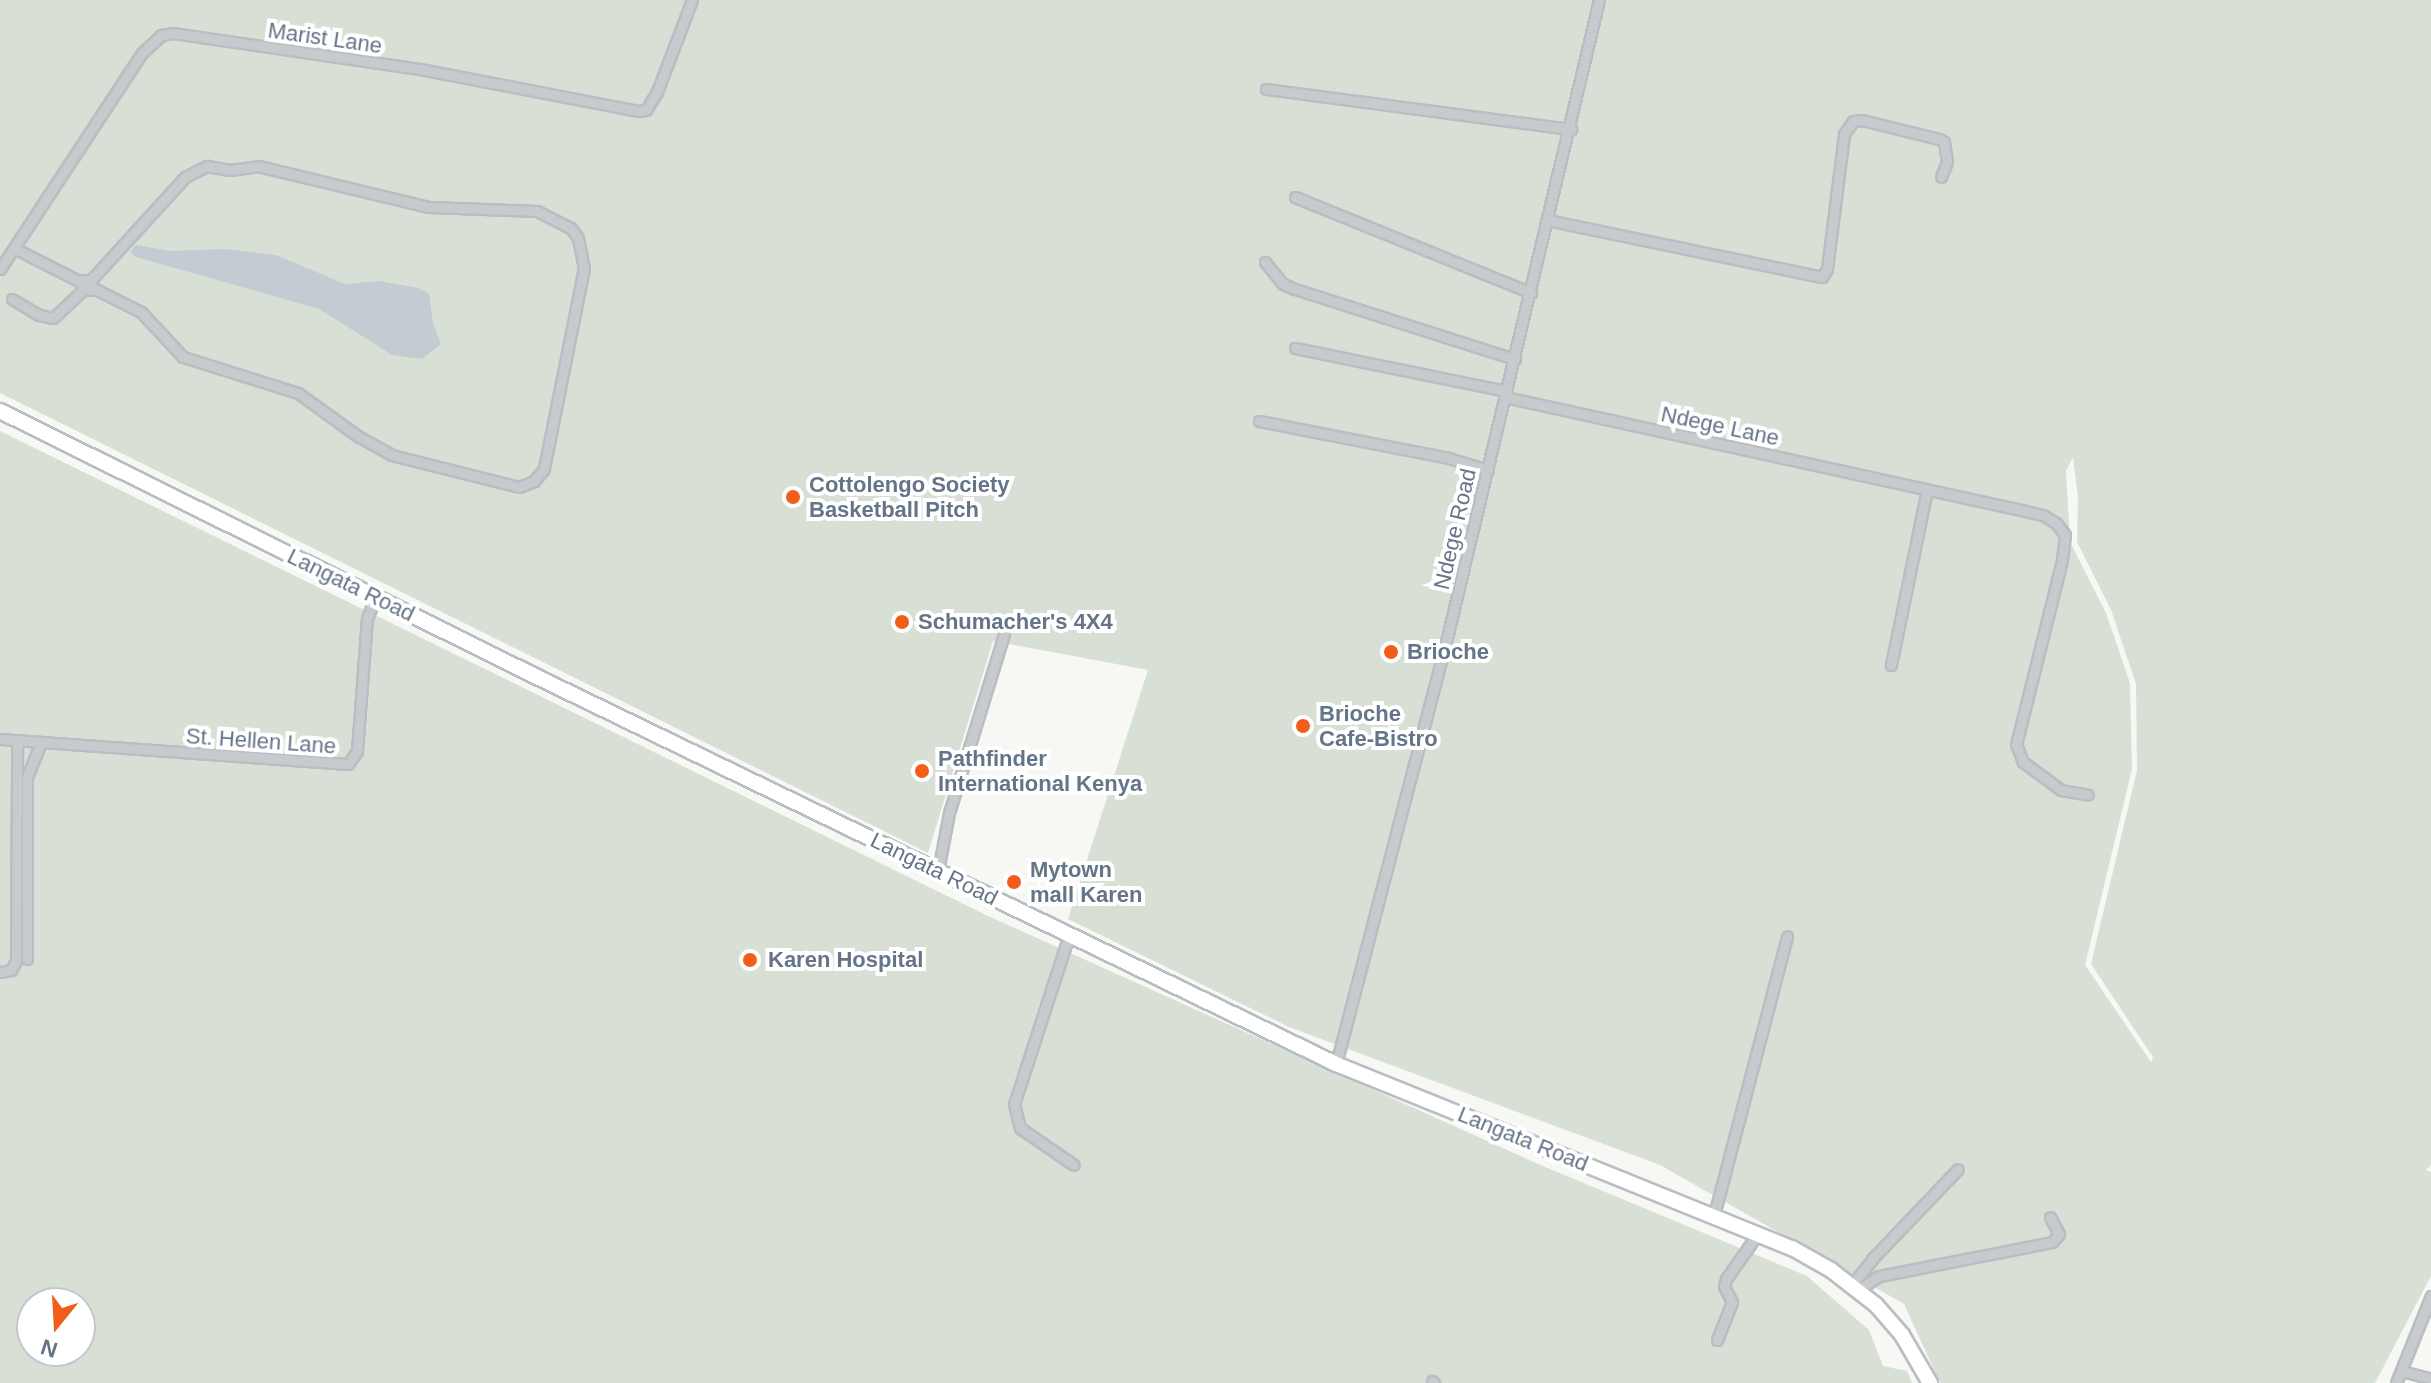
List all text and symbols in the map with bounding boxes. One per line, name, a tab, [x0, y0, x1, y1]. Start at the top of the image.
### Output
street label: Marist Lane	[266, 17, 384, 59]
street label: Ndege Lane	[1659, 401, 1781, 451]
street label: Ndege Road	[1428, 466, 1482, 592]
place label: Cottolengo Society Basketball Pitch	[809, 471, 1009, 522]
marker: Cottolengo Society Basketball Pitch	[784, 488, 802, 506]
street label: Langata Road	[283, 543, 419, 627]
place label: Schumacher's 4X4	[918, 609, 1113, 635]
marker: Schumacher's 4X4	[893, 613, 911, 631]
place label: Brioche	[1407, 639, 1489, 665]
marker: Brioche	[1382, 643, 1400, 661]
place label: Brioche Cafe-Bistro	[1319, 700, 1438, 752]
marker: Brioche Cafe-Bistro	[1294, 717, 1312, 735]
street label: St. Hellen Lane	[185, 723, 337, 759]
place label: Pathfinder International Kenya	[938, 745, 1142, 796]
marker: Pathfinder International Kenya	[913, 762, 931, 780]
street label: Langata Road	[866, 827, 1002, 911]
place label: Mytown mall Karen	[1030, 856, 1142, 908]
marker: Mytown mall Karen	[1005, 873, 1023, 891]
place label: Karen Hospital	[768, 947, 923, 973]
marker: Karen Hospital	[739, 949, 761, 971]
street label: Langata Road	[1454, 1101, 1592, 1177]
north arrow	[16, 1287, 96, 1367]
text: N	[38, 1334, 60, 1363]

